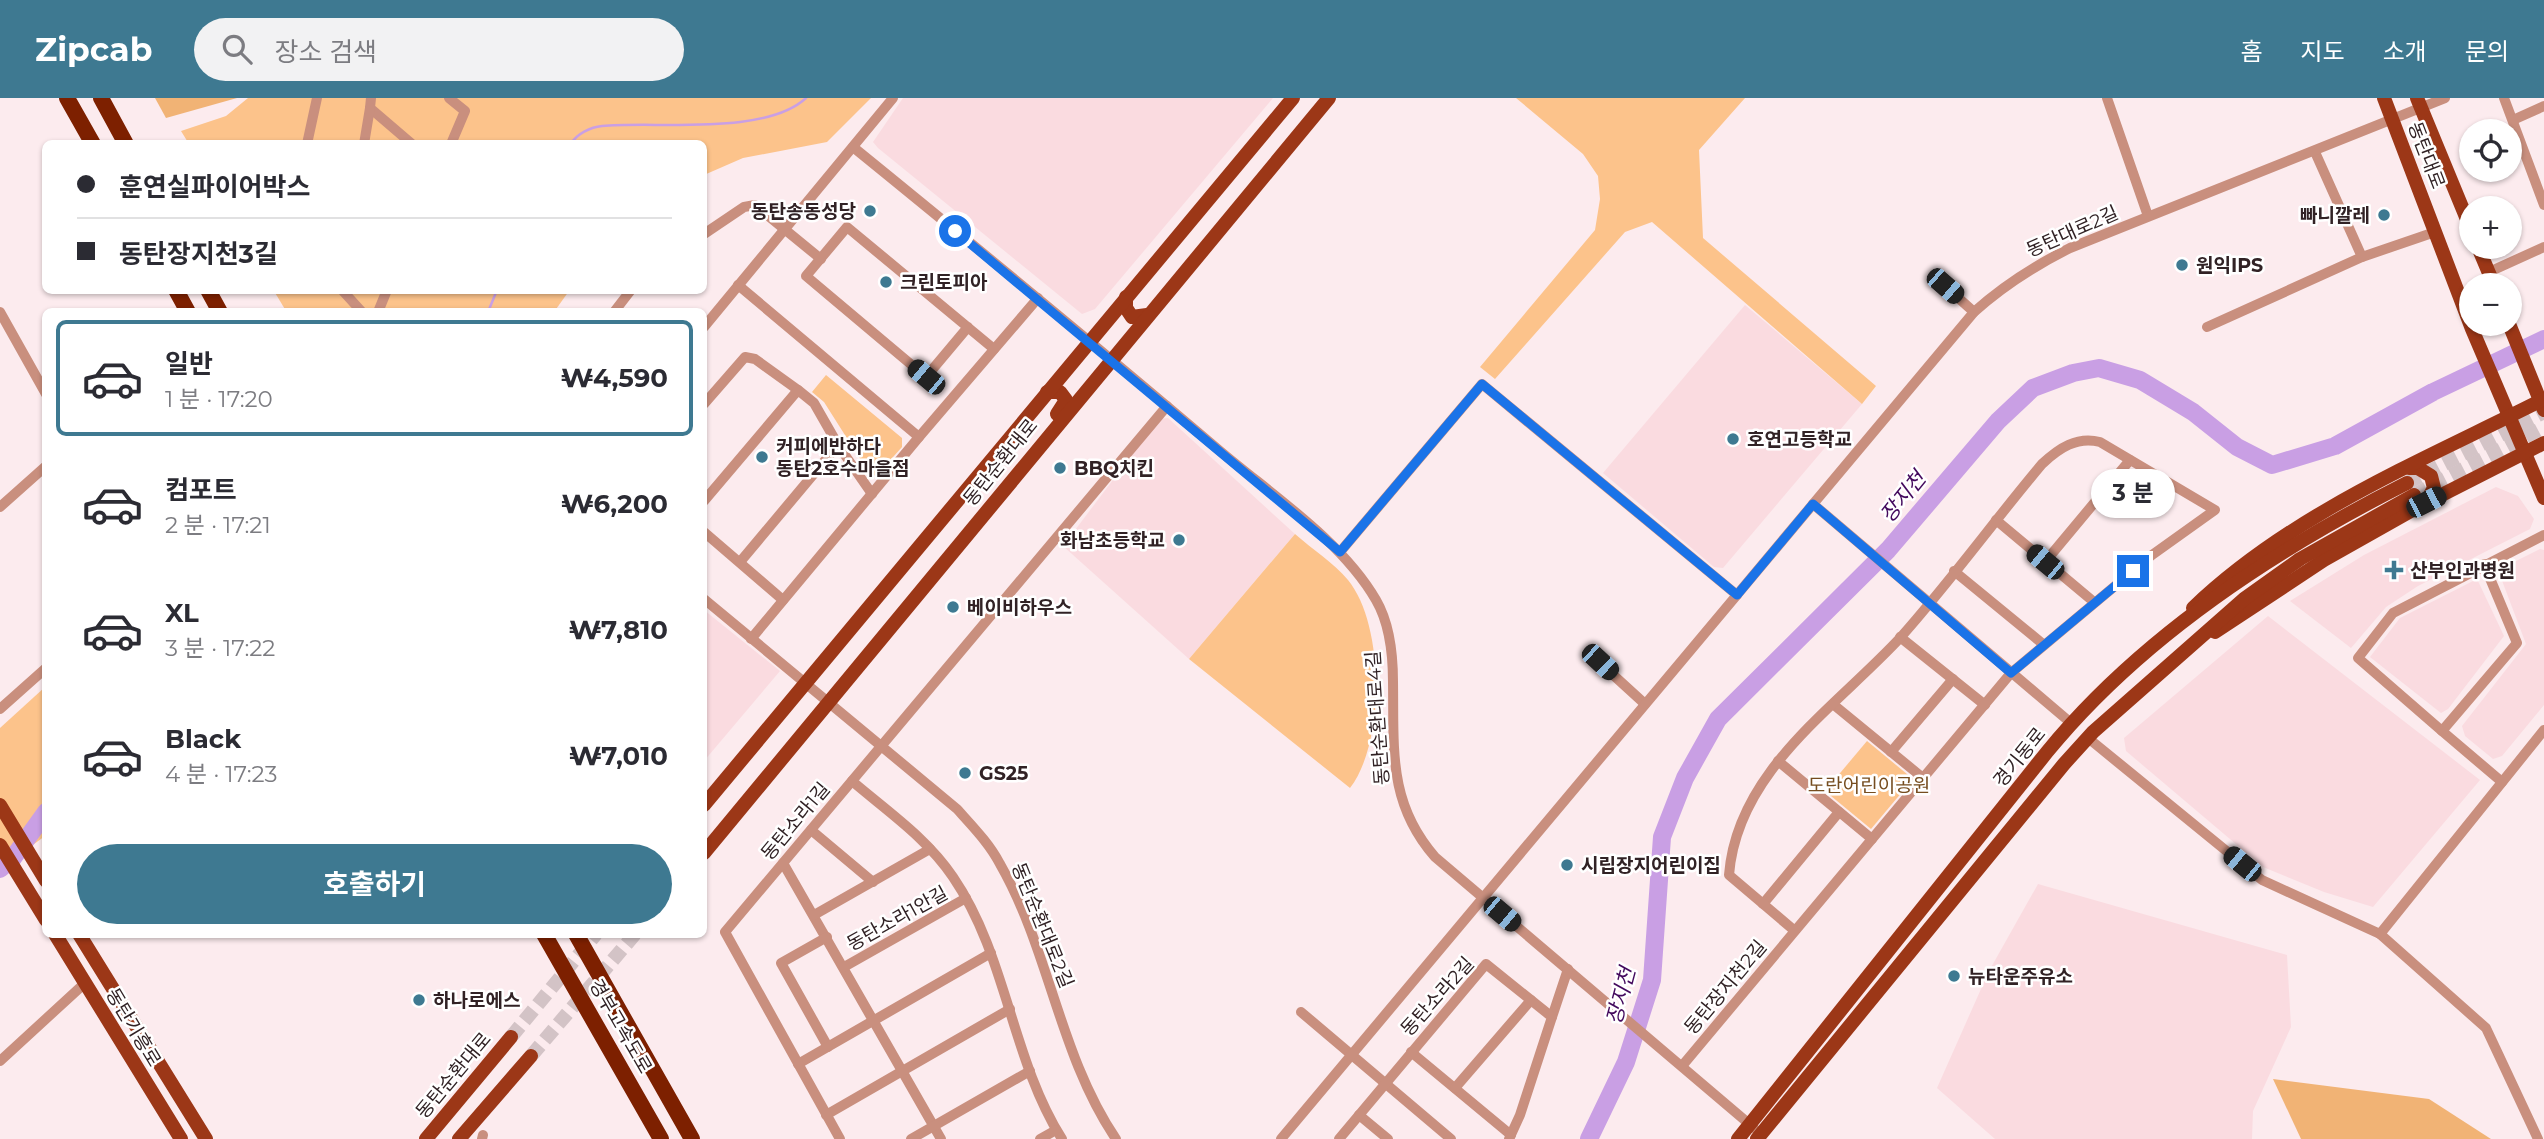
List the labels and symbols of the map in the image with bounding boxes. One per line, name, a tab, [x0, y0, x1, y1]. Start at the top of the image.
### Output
street label: 동탄대로	[2403, 118, 2450, 192]
place label: 동탄송동성당	[751, 200, 857, 223]
street label: 동탄대로2길	[2023, 201, 2122, 262]
marker: 동탄송동성당	[862, 203, 878, 219]
place label: 빠니깔레	[2300, 204, 2370, 227]
marker: 빠니깔레	[2376, 207, 2392, 223]
route start	[939, 215, 971, 247]
place label: 원익IPS	[2196, 254, 2263, 277]
marker: 원익IPS	[2174, 257, 2190, 273]
car	[1923, 264, 1968, 308]
place label: 크린토피아	[900, 271, 988, 294]
marker: 크린토피아	[878, 274, 894, 290]
car	[904, 355, 949, 399]
street label: 동탄순환대로	[958, 414, 1042, 510]
place label: 호연고등학교	[1747, 428, 1852, 451]
marker: 호연고등학교	[1725, 431, 1741, 447]
place label: 커피에반하다 동탄2호수마을점	[776, 435, 910, 480]
marker: 커피에반하다 동탄2호수마을점	[754, 449, 770, 465]
place label: BBQ치킨	[1074, 457, 1154, 480]
marker: BBQ치킨	[1052, 460, 1068, 476]
water label: 장지천	[1875, 464, 1932, 527]
callout: 3 분	[2091, 470, 2175, 518]
car	[2403, 483, 2450, 521]
place label: 화남초등학교	[1060, 529, 1165, 552]
marker: 화남초등학교	[1171, 532, 1187, 548]
car	[2023, 540, 2068, 584]
route end	[2117, 555, 2149, 587]
place label: 산부인과병원	[2410, 559, 2515, 582]
marker: 산부인과병원	[2384, 560, 2404, 580]
place label: 베이비하우스	[967, 596, 1072, 619]
marker: 베이비하우스	[945, 599, 961, 615]
car	[1578, 640, 1623, 684]
street label: 동탄순환대로4길	[1361, 650, 1394, 786]
street label: 경기동로	[1988, 723, 2050, 792]
place label: GS25	[979, 762, 1028, 785]
marker: GS25	[957, 765, 973, 781]
park label: 도란어린이공원	[1808, 774, 1930, 797]
street label: 동탄소라1길	[756, 778, 834, 865]
car	[2220, 843, 2265, 885]
place label: 시립장지어린이집	[1581, 854, 1721, 877]
marker: 시립장지어린이집	[1559, 857, 1575, 873]
street label: 동탄순환대로2길	[1007, 859, 1078, 991]
street label: 동탄소라1안길	[843, 881, 952, 956]
car	[1480, 892, 1525, 936]
street label: 동탄장지천2길	[1679, 936, 1771, 1039]
street label: 동탄소라2길	[1396, 952, 1479, 1041]
water label: 장지천	[1601, 962, 1641, 1027]
place label: 뉴타운주유소	[1968, 965, 2073, 988]
marker: 뉴타운주유소	[1946, 968, 1962, 984]
street label: 경부고속도로	[584, 975, 657, 1077]
street label: 동탄기흥로	[101, 984, 166, 1071]
place label: 하나로에스	[433, 989, 520, 1012]
marker: 하나로에스	[411, 992, 427, 1008]
street label: 동탄순환대로	[411, 1028, 496, 1123]

